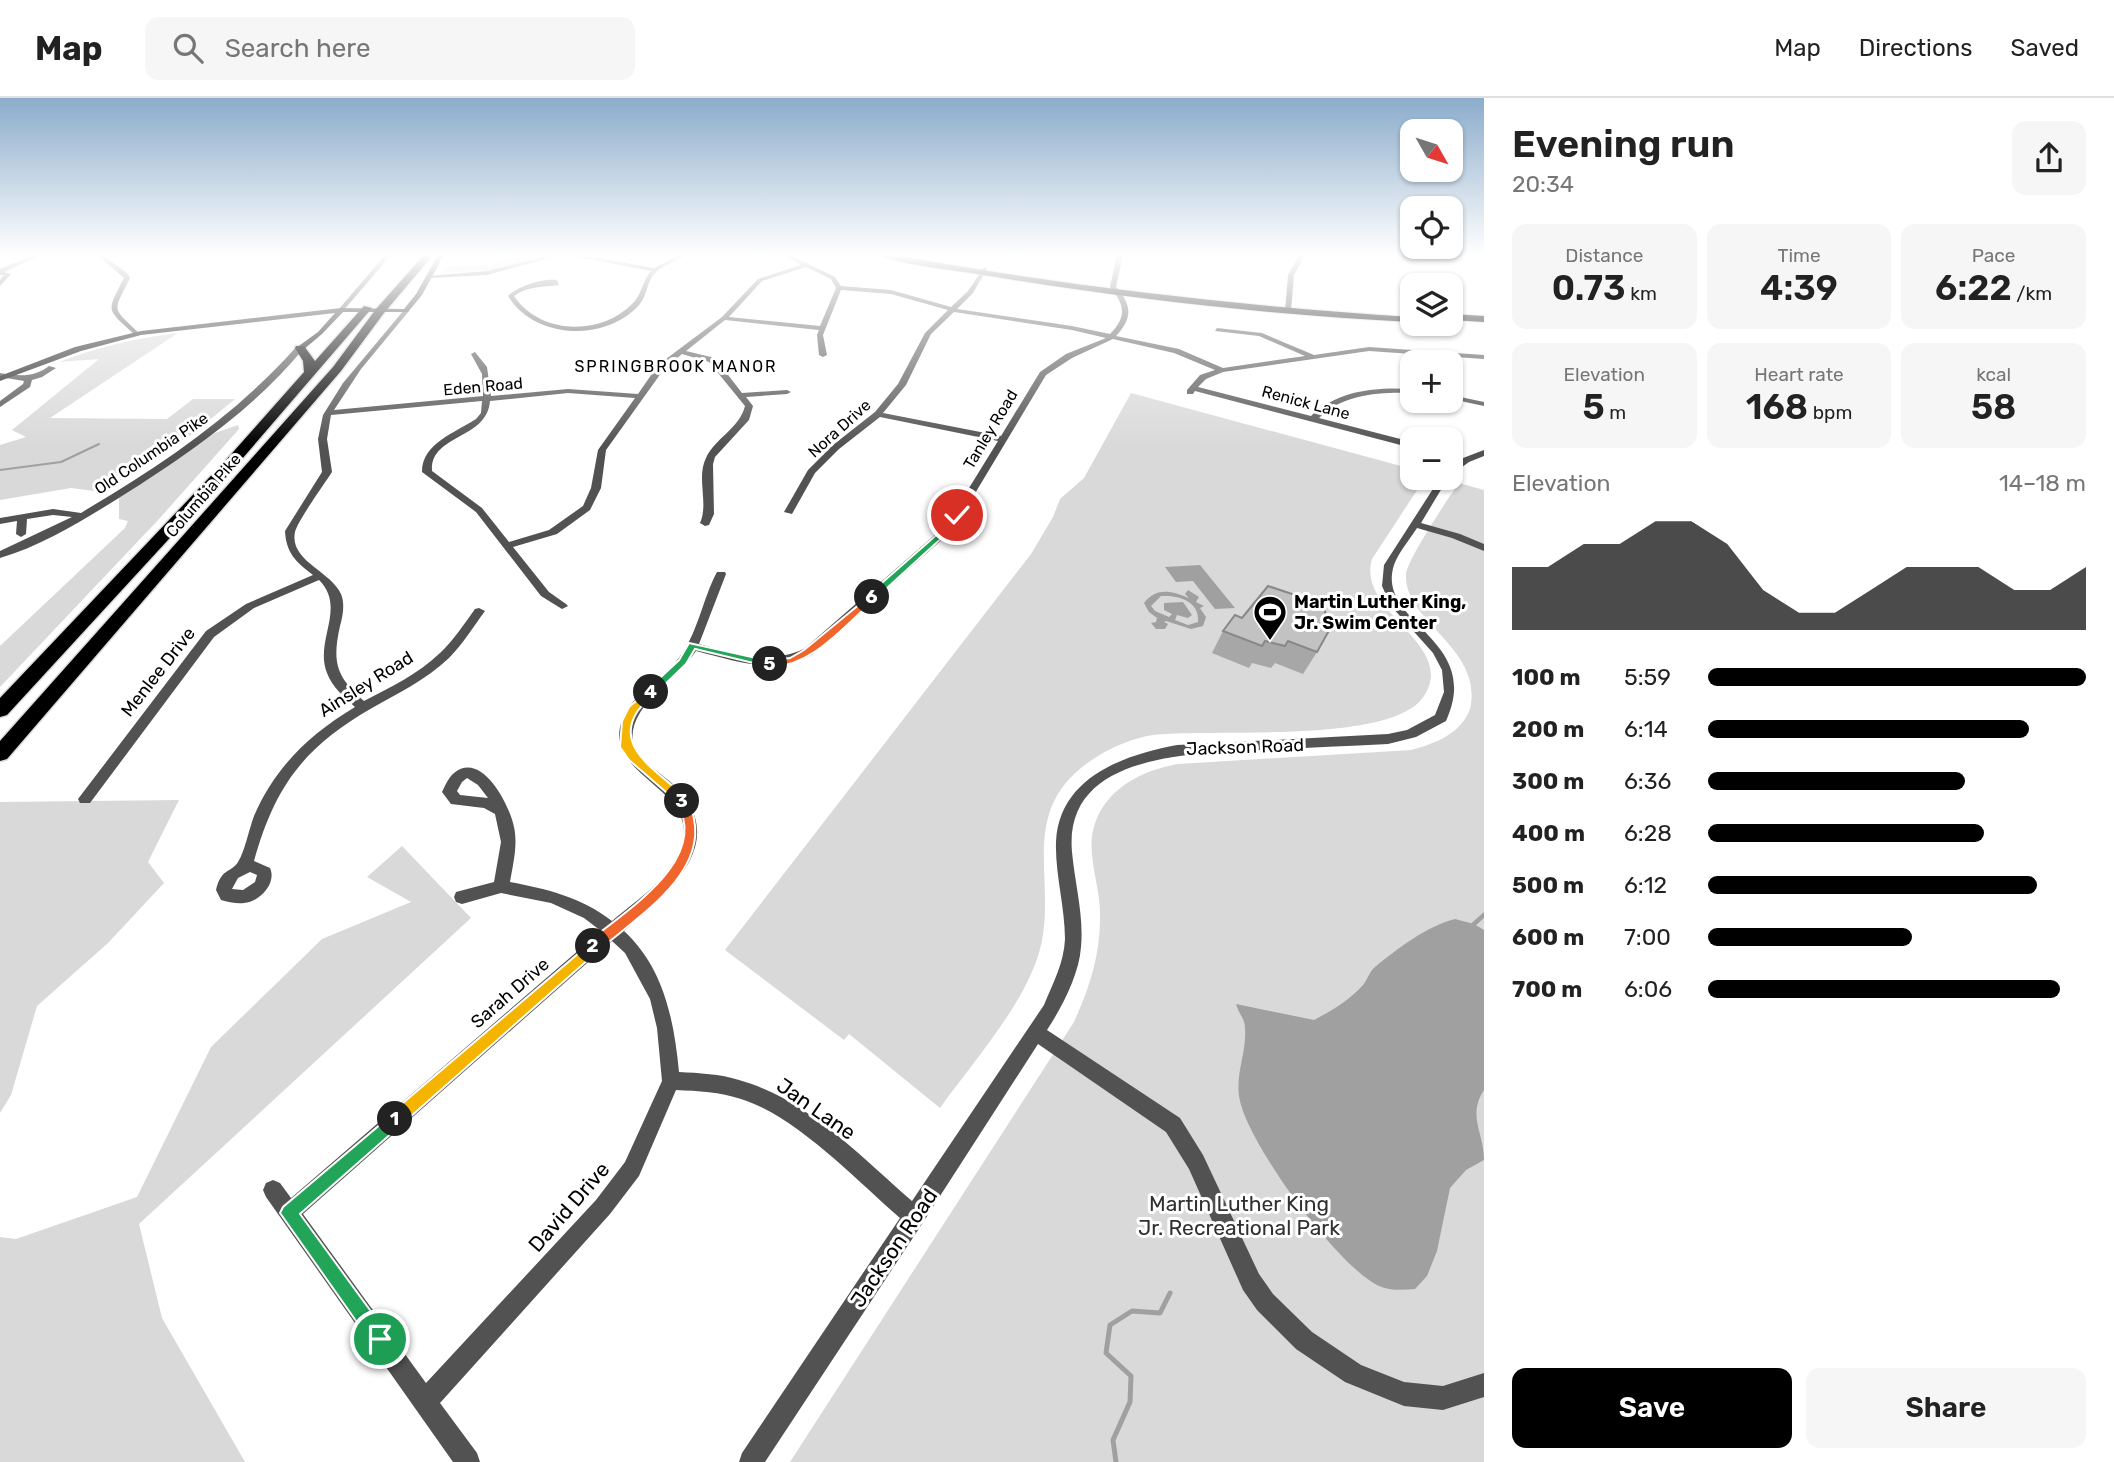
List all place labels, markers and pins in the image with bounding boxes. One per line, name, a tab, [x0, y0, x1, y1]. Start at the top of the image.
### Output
pin	[927, 485, 987, 545]
pin: 6	[854, 580, 890, 614]
place label: Martin Luther King, Jr. Swim Center	[1294, 591, 1466, 634]
sports icon: Martin Luther King, Jr. Swim Center	[1251, 593, 1289, 642]
pin: 5	[752, 646, 788, 682]
pin: 4	[634, 674, 668, 710]
pin: 3	[664, 784, 700, 818]
pin: 2	[576, 928, 610, 964]
pin: 1	[378, 1102, 412, 1136]
pin	[350, 1309, 410, 1369]

